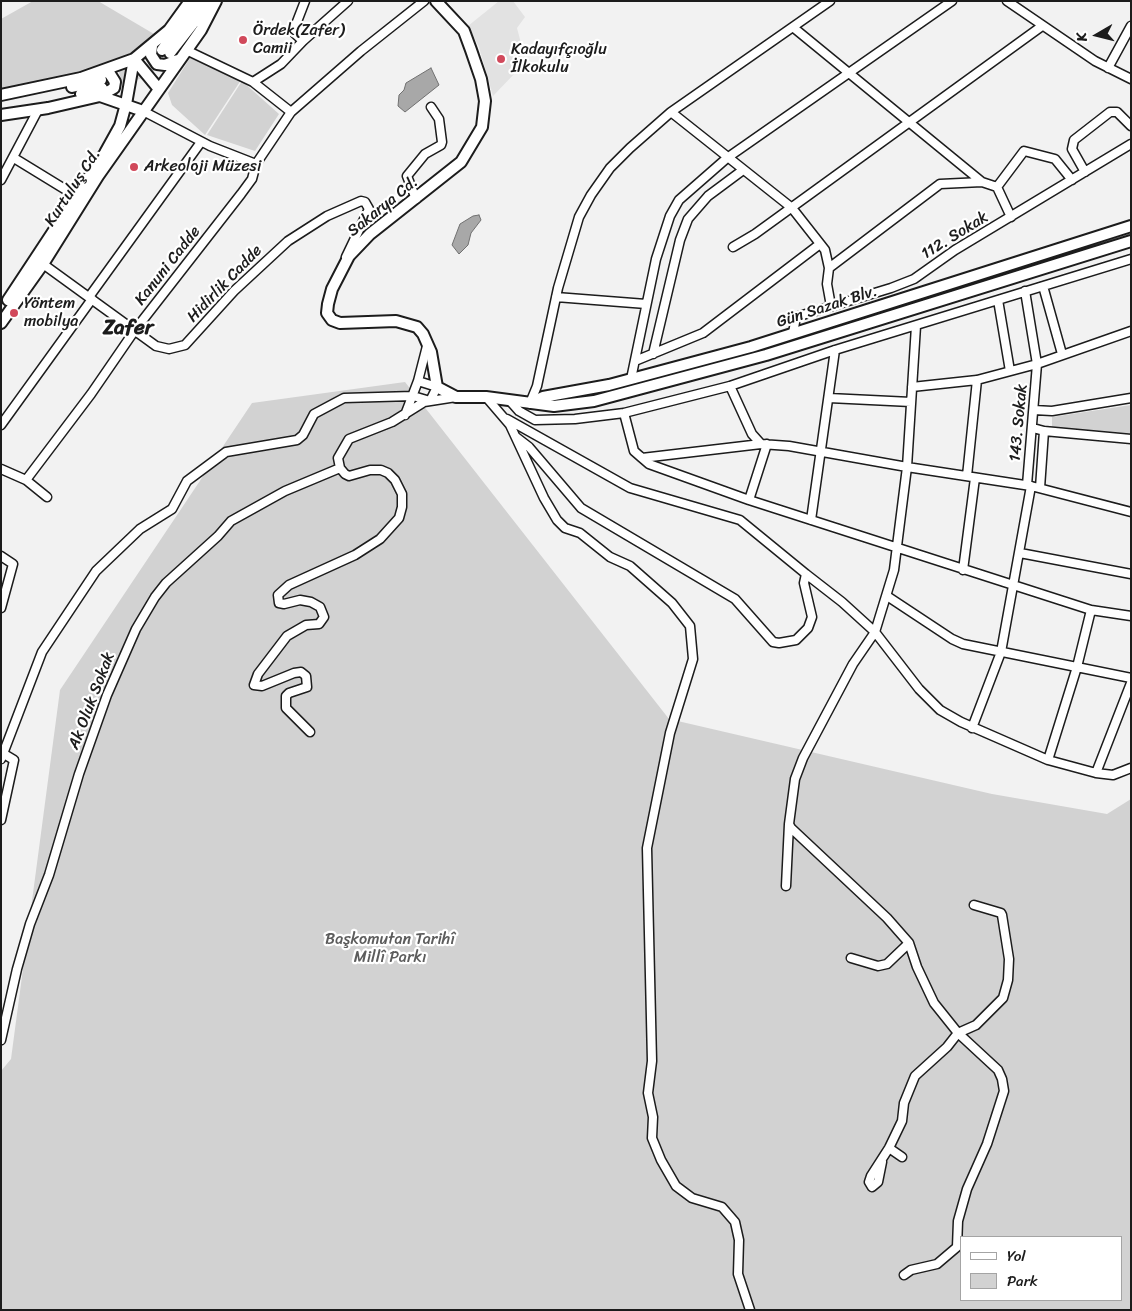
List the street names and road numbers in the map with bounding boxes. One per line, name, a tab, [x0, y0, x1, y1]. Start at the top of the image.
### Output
street label: Kurtuluş Cd.	[41, 146, 105, 230]
street label: Sakarya Cd.	[344, 173, 422, 241]
street label: 112. Sokak	[918, 208, 992, 264]
street label: Kanuni Cadde	[131, 223, 205, 309]
street label: Hidirlik Cadde	[183, 241, 267, 327]
street label: Gün Sazak Blv.	[774, 282, 880, 332]
street label: 143. Sokak	[1006, 383, 1032, 463]
street label: Ak Oluk Sokak	[65, 650, 119, 752]

